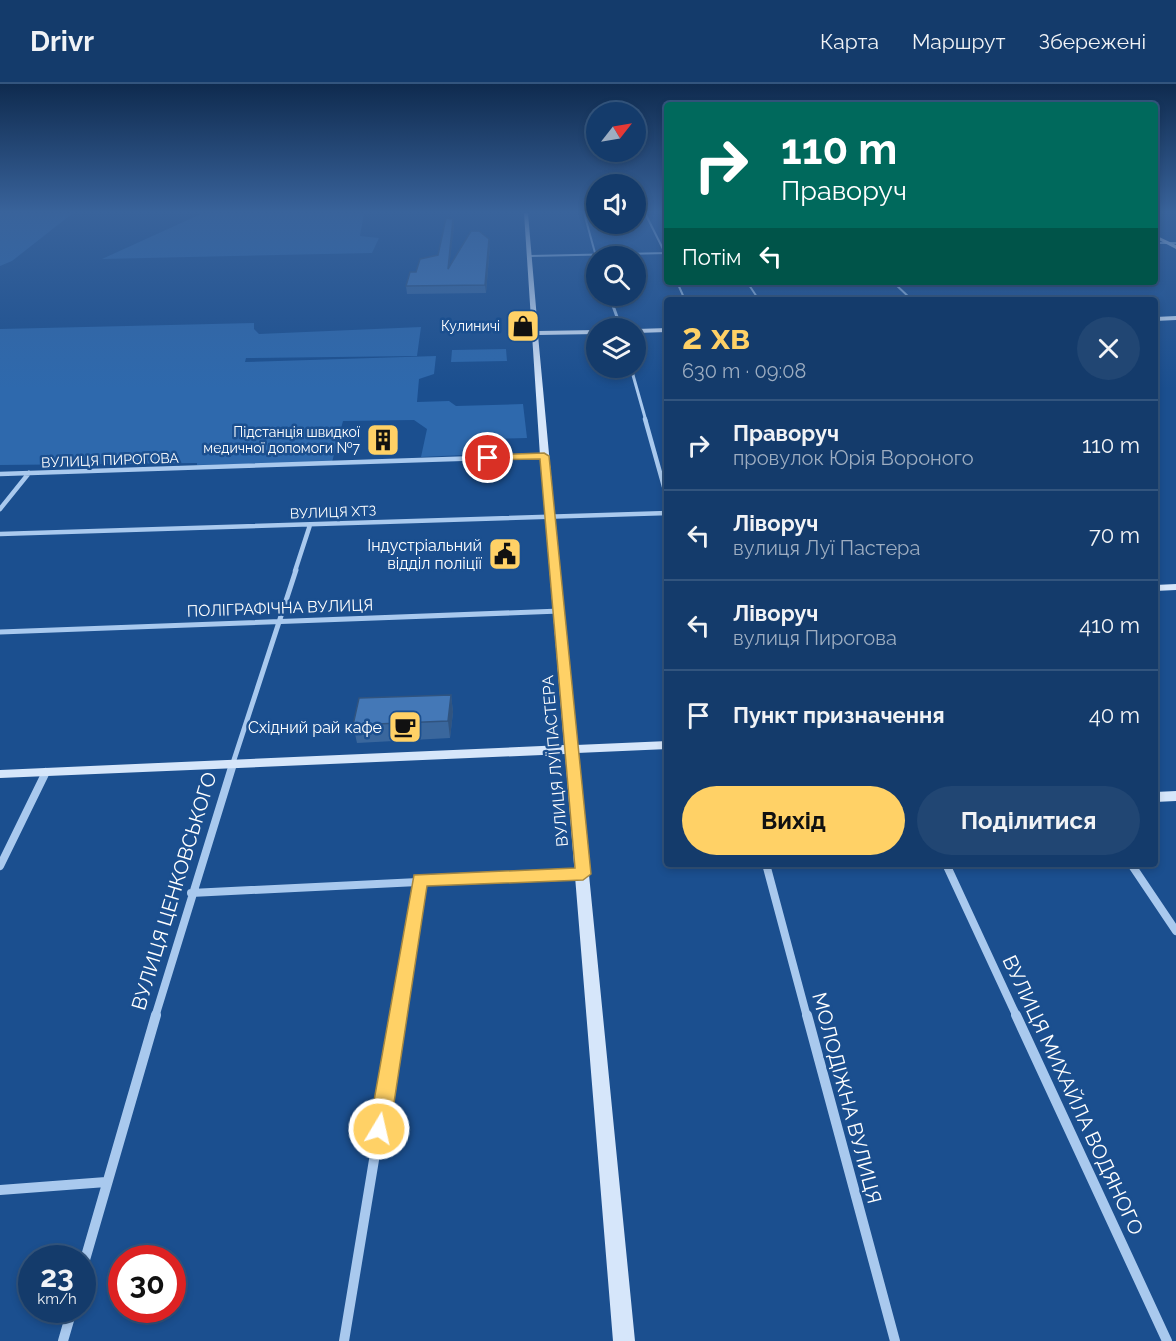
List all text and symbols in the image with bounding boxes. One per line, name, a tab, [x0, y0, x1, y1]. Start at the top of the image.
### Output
text: Drivr	[30, 25, 94, 58]
text: Карта	[820, 29, 879, 54]
text: Маршрут	[912, 29, 1005, 54]
text: Збережені	[1038, 29, 1146, 54]
north arrow	[586, 102, 646, 162]
map controls	[586, 102, 646, 378]
text: 110 m	[781, 125, 897, 174]
icon: right	[682, 126, 760, 204]
button: sound	[586, 174, 646, 234]
text: Праворуч	[781, 175, 907, 206]
icon: left	[754, 240, 787, 273]
text: Потім	[682, 244, 742, 270]
button: search	[586, 246, 646, 306]
shop icon: Кулиничі	[505, 308, 541, 344]
text: 2 хв	[682, 315, 750, 357]
button: close	[1077, 317, 1140, 380]
place label: Кулиничі	[441, 318, 500, 334]
button: layers	[586, 318, 646, 378]
text: 630 m · 09:08	[682, 359, 806, 383]
text: Праворуч	[733, 420, 839, 446]
building icon: Підстанція швидкої медичної допомоги №7	[365, 422, 401, 458]
place label: Підстанція швидкої медичної допомоги №7	[203, 424, 361, 456]
icon: right	[682, 429, 715, 462]
pin	[462, 432, 513, 483]
text: 110 m	[1082, 432, 1140, 458]
icon: arrive	[471, 441, 504, 474]
text: провулок Юрія Вороного	[733, 446, 974, 470]
street label: ВУЛИЦЯ ПИРОГОВА	[41, 450, 180, 470]
street label: ВУЛИЦЯ ХТЗ	[289, 502, 377, 522]
text: Ліворуч	[733, 510, 818, 536]
icon: left	[682, 519, 715, 552]
text: 70 m	[1089, 522, 1140, 548]
place label: Індустріальний відділ поліції	[367, 536, 482, 573]
public building icon: Індустріальний відділ поліції	[487, 536, 523, 572]
text: вулиця Луї Пастера	[733, 536, 920, 560]
street label: ПОЛІГРАФІЧНА ВУЛИЦЯ	[186, 595, 374, 621]
text: Ліворуч	[733, 600, 818, 626]
icon: left	[682, 609, 715, 642]
text: 410 m	[1079, 612, 1140, 638]
text: вулиця Пирогова	[733, 626, 897, 650]
street label: ВУЛИЦЯ ЛУЇ ПАСТЕРА	[537, 674, 572, 848]
icon: arrive	[682, 699, 715, 732]
text: Пункт призначення	[733, 702, 945, 728]
text: 40 m	[1089, 702, 1140, 728]
cafe icon: Східний рай кафе	[387, 709, 423, 745]
place label: Східний рай кафе	[248, 718, 382, 737]
street label: ВУЛИЦЯ ЦЕНКОВСЬКОГО	[126, 769, 222, 1013]
button: Вихід	[682, 786, 905, 855]
button: Поділитися	[917, 786, 1140, 855]
street label: ВУЛИЦЯ МИХАЙЛА ВОДЯНОГО	[998, 951, 1148, 1239]
street label: МОЛОДІЖНА ВУЛИЦЯ	[807, 990, 887, 1206]
position arrow	[347, 1097, 411, 1161]
speed limit sign: 30	[108, 1245, 186, 1323]
text: 23	[40, 1259, 74, 1294]
text: km/h	[37, 1290, 77, 1308]

